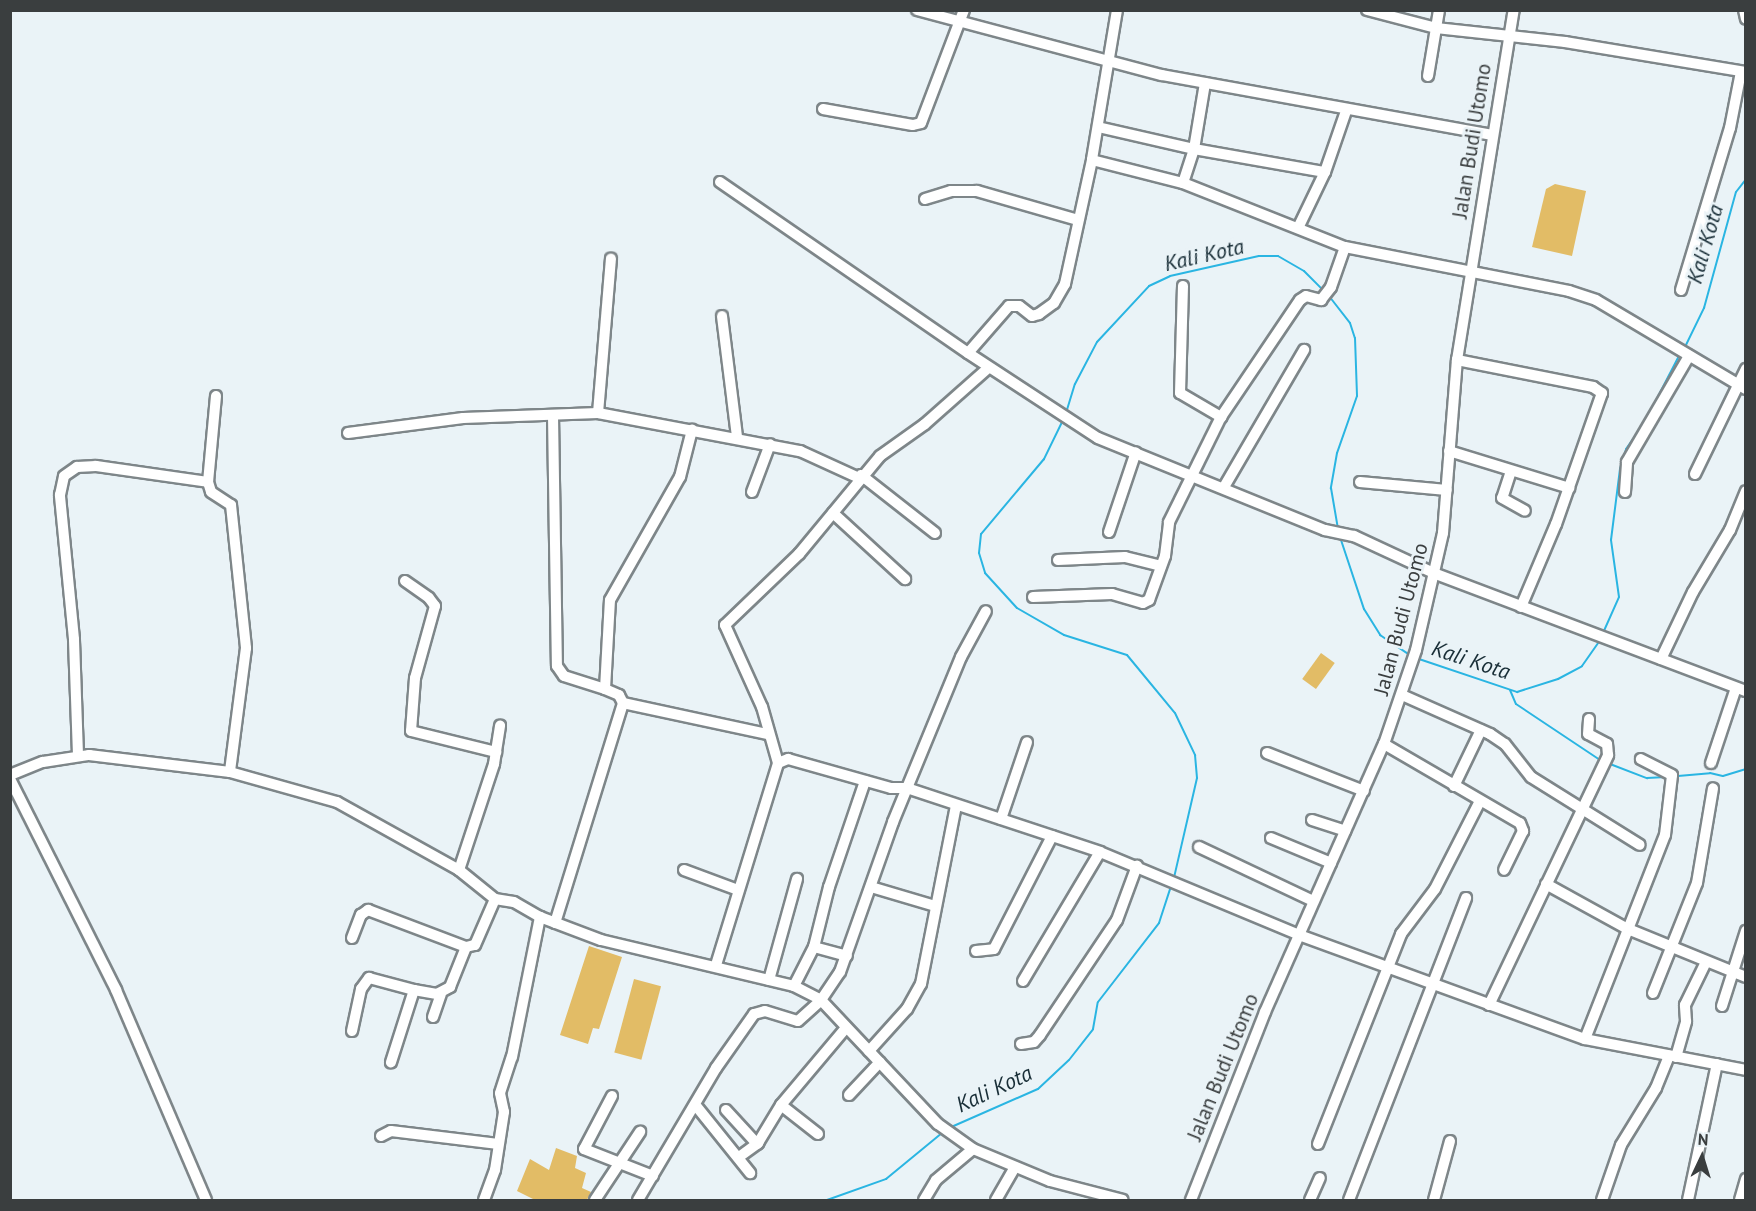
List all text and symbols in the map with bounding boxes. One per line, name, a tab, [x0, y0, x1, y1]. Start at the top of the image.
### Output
street label: Jalan Budi Utomo	[1447, 62, 1497, 220]
water label: Kali Kota	[1681, 201, 1729, 287]
water label: Kali Kota	[1162, 233, 1246, 277]
street label: Jalan Budi Utomo	[1369, 540, 1433, 698]
water label: Kali Kota	[1428, 635, 1514, 685]
street label: Jalan Budi Utomo	[1182, 990, 1264, 1144]
water label: Kali Kota	[952, 1060, 1036, 1118]
north arrow	[1672, 1127, 1732, 1187]
text: N	[1697, 1129, 1709, 1149]

